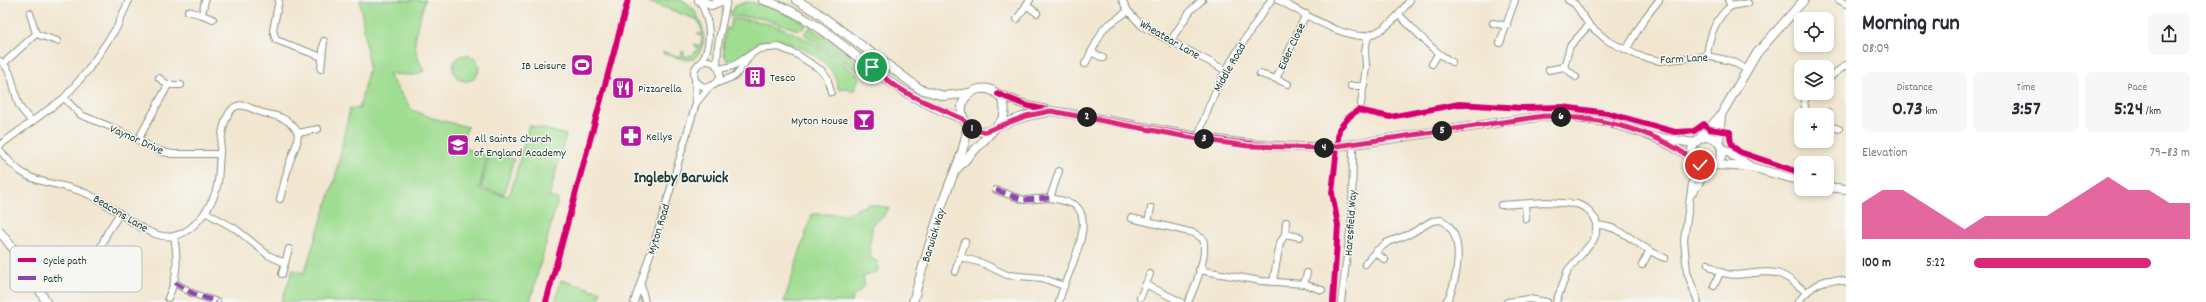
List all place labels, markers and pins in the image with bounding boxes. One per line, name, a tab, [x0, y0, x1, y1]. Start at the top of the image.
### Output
pin	[855, 50, 889, 84]
sports icon: IB Leisure	[569, 52, 595, 78]
place label: IB Leisure	[522, 58, 566, 75]
building icon: Tesco	[742, 64, 768, 90]
place label: Tesco	[770, 70, 795, 87]
restaurant icon: Pizzarella	[610, 75, 636, 101]
place label: Pizzarella	[638, 81, 682, 98]
bar icon: Myton House	[851, 107, 877, 133]
pin: 2	[1077, 107, 1097, 127]
pin: 6	[1551, 107, 1571, 127]
place label: Myton House	[791, 113, 848, 130]
pin: 1	[962, 119, 982, 139]
pin: 5	[1432, 121, 1452, 141]
pharmacy icon: Kellys	[618, 123, 644, 149]
place label: Kellys	[646, 129, 672, 146]
pin: 3	[1194, 129, 1214, 149]
place label: All Saints Church of England Academy	[474, 131, 567, 162]
school or university icon: All Saints Church of England Academy	[445, 132, 471, 158]
pin: 4	[1314, 138, 1334, 158]
pin	[1683, 148, 1717, 182]

